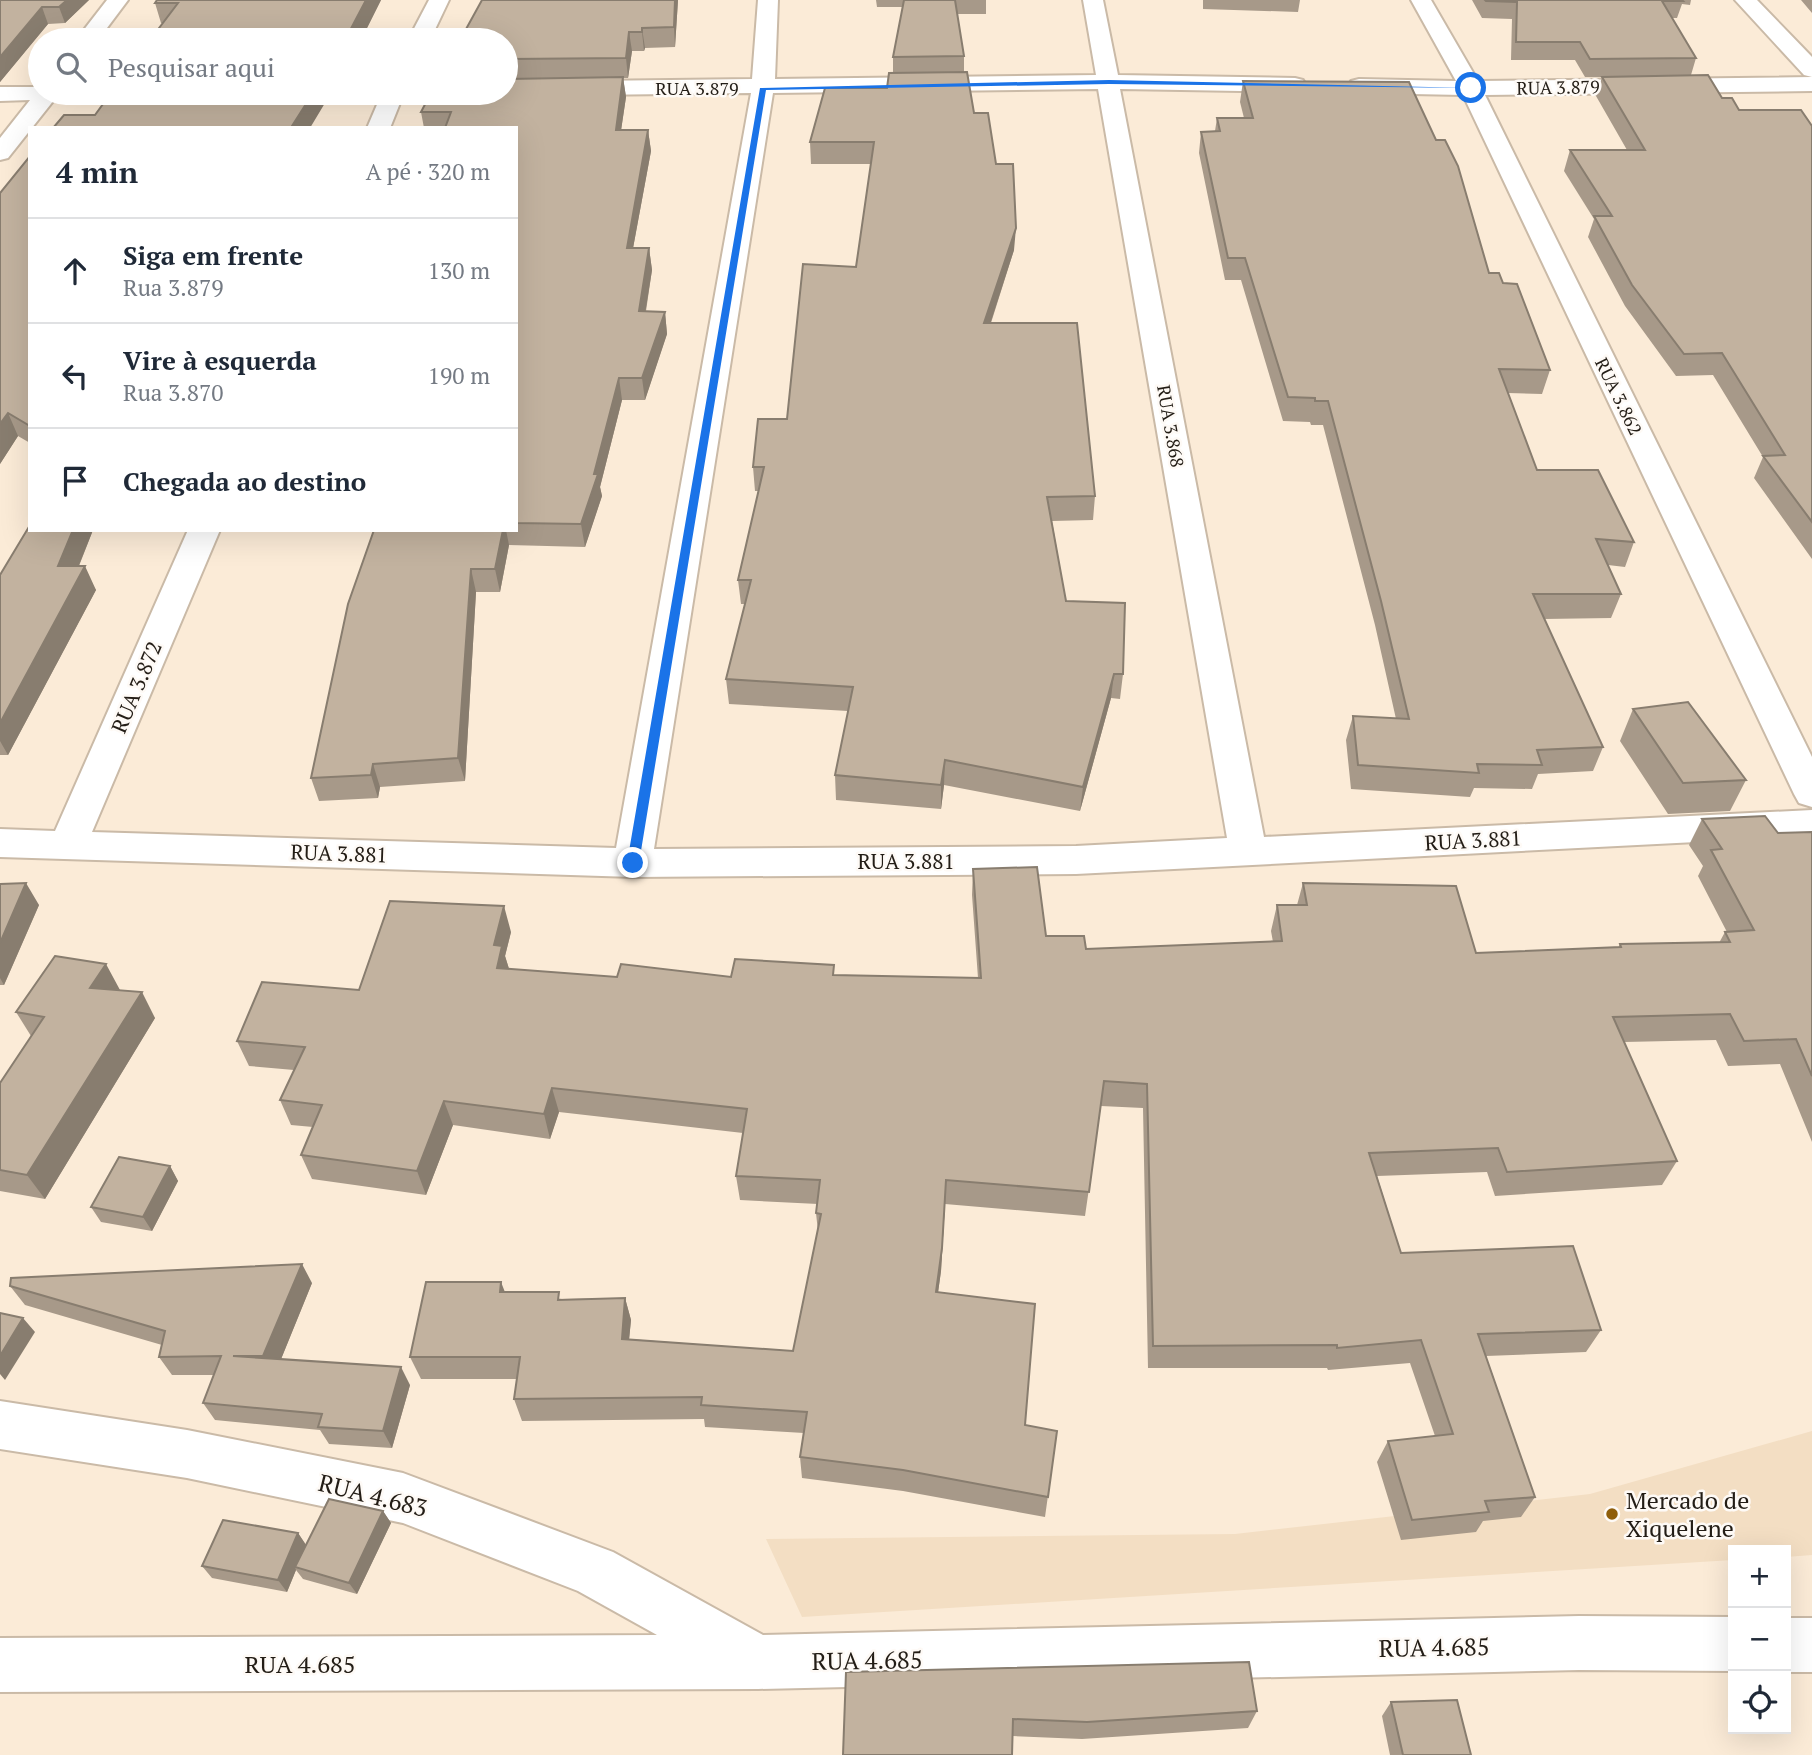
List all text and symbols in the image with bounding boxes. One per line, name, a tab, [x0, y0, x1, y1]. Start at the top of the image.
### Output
search box	[28, 28, 518, 105]
icon: search	[52, 48, 90, 86]
text: Pesquisar aqui	[108, 50, 275, 84]
route start	[1455, 72, 1486, 103]
street label: RUA 3.879	[1516, 74, 1600, 100]
street label: RUA 3.879	[655, 76, 739, 100]
text: 4 min	[56, 152, 138, 192]
text: A pé · 320 m	[366, 156, 490, 187]
text: Siga em frente	[123, 238, 303, 272]
icon: ahead	[56, 252, 94, 290]
text: 130 m	[428, 255, 490, 286]
text: Rua 3.879	[123, 272, 224, 303]
text: Vire à esquerda	[123, 343, 317, 377]
street label: RUA 3.862	[1590, 353, 1648, 439]
icon: left	[56, 357, 94, 395]
text: 190 m	[428, 360, 490, 391]
text: Rua 3.870	[123, 377, 224, 408]
street label: RUA 3.868	[1152, 383, 1190, 469]
icon: arrive	[56, 462, 94, 500]
text: Chegada ao destino	[123, 464, 366, 498]
street label: RUA 3.872	[104, 637, 168, 737]
street label: RUA 3.881	[1424, 823, 1522, 857]
street label: RUA 3.881	[290, 837, 388, 869]
route end	[617, 847, 648, 878]
street label: RUA 3.881	[857, 847, 955, 875]
street label: RUA 4.683	[315, 1466, 431, 1524]
place label: Mercado de Xiquelene	[1626, 1484, 1749, 1544]
marker: Mercado de Xiquelene	[1604, 1506, 1620, 1522]
map controls	[1728, 1545, 1791, 1734]
button: +	[1728, 1545, 1791, 1608]
button: −	[1728, 1608, 1791, 1671]
street label: RUA 4.685	[1378, 1630, 1490, 1664]
street label: RUA 4.685	[811, 1643, 923, 1677]
street label: RUA 4.685	[244, 1648, 356, 1680]
button: locate	[1728, 1671, 1791, 1734]

